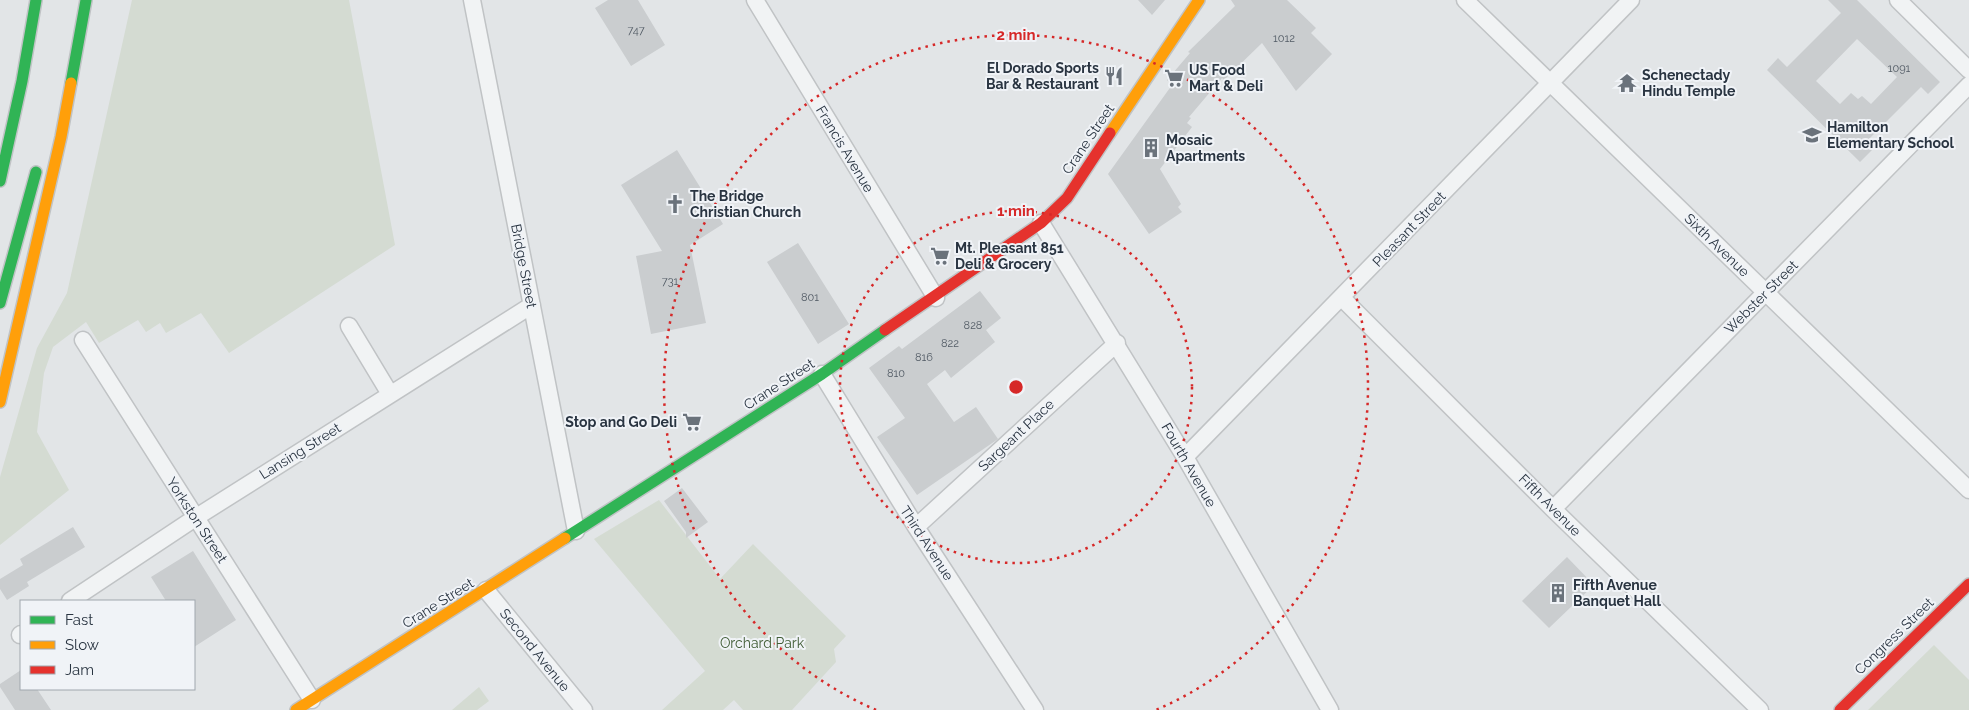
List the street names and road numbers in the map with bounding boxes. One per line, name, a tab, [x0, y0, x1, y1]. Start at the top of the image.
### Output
street label: Crane Street	[1059, 101, 1117, 177]
street label: Francis Avenue	[813, 103, 877, 195]
street label: Pleasant Street	[1369, 188, 1449, 270]
street label: Sixth Avenue	[1681, 210, 1753, 280]
street label: Bridge Street	[508, 223, 540, 310]
street label: Webster Street	[1721, 257, 1801, 337]
street label: Crane Street	[741, 355, 818, 413]
street label: Sargeant Place	[975, 396, 1057, 474]
street label: Lansing Street	[256, 419, 344, 482]
street label: Fourth Avenue	[1158, 420, 1220, 510]
street label: Fifth Avenue	[1516, 471, 1584, 539]
street label: Yorkston Street	[163, 474, 231, 566]
street label: Third Avenue	[897, 503, 957, 583]
street label: Crane Street	[399, 575, 477, 631]
street label: Congress Street	[1851, 594, 1937, 678]
street label: Second Avenue	[497, 605, 573, 695]

